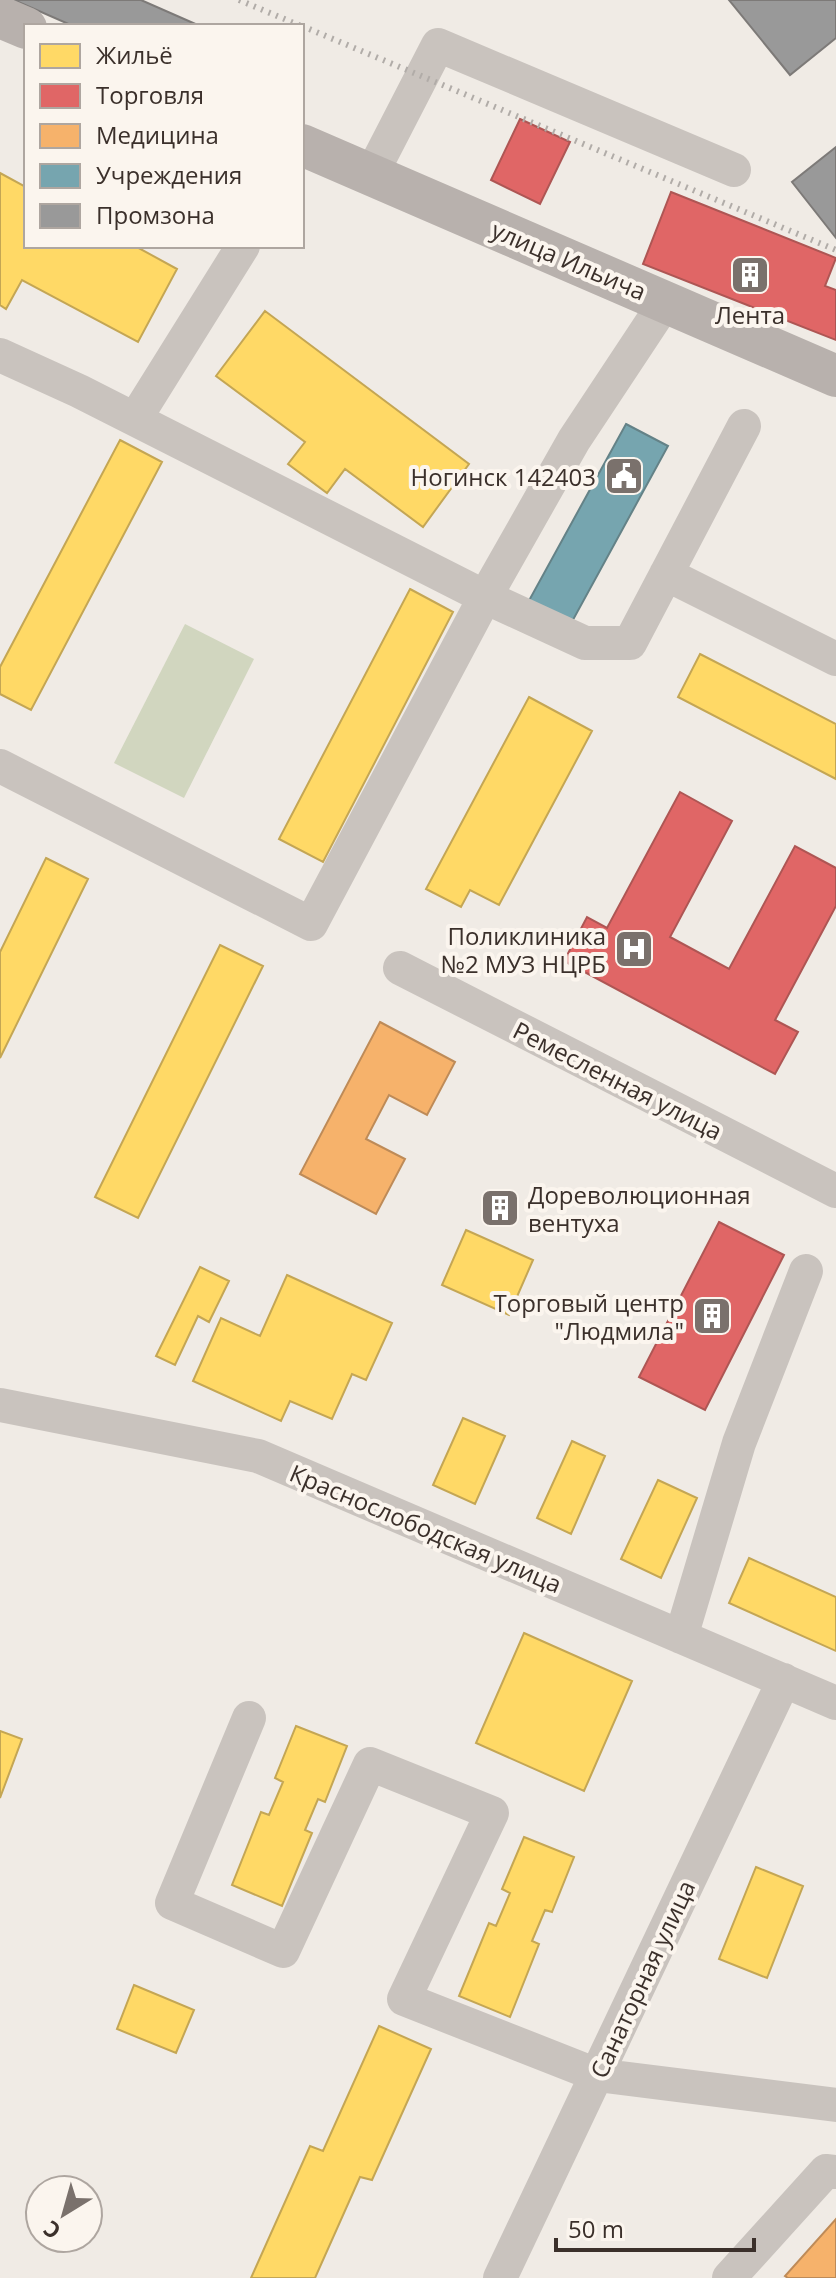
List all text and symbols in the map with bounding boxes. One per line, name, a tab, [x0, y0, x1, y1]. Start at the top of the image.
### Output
legend	[24, 24, 304, 248]
text: Жильё	[96, 38, 173, 71]
text: Торговля	[96, 78, 204, 111]
text: Медицина	[96, 118, 219, 151]
text: Учреждения	[96, 158, 242, 191]
text: Промзона	[96, 198, 215, 231]
street label: улица Ильича	[487, 213, 651, 307]
building icon: Лента	[729, 254, 771, 296]
place label: Лента	[715, 298, 785, 331]
public building icon: Ногинск 142403	[603, 455, 645, 497]
place label: Ногинск 142403	[411, 460, 596, 493]
place label: Поликлиника №2 МУЗ НЦРБ	[440, 919, 606, 980]
hospital icon: Поликлиника №2 МУЗ НЦРБ	[613, 928, 655, 970]
street label: Ремесленная улица	[508, 1013, 728, 1147]
place label: Дореволюционная вентуха	[528, 1178, 751, 1239]
building icon: Дореволюционная вентуха	[479, 1187, 521, 1229]
place label: Торговый центр "Людмила"	[494, 1286, 684, 1347]
building icon: Торговый центр "Людмила"	[691, 1295, 733, 1337]
street label: Краснослободская улица	[285, 1456, 567, 1600]
street label: Санаторная улица	[582, 1875, 702, 2083]
north arrow	[24, 2174, 104, 2254]
scale bar	[556, 2202, 754, 2252]
text: 50 m	[568, 2212, 624, 2245]
text: С	[37, 2215, 66, 2247]

